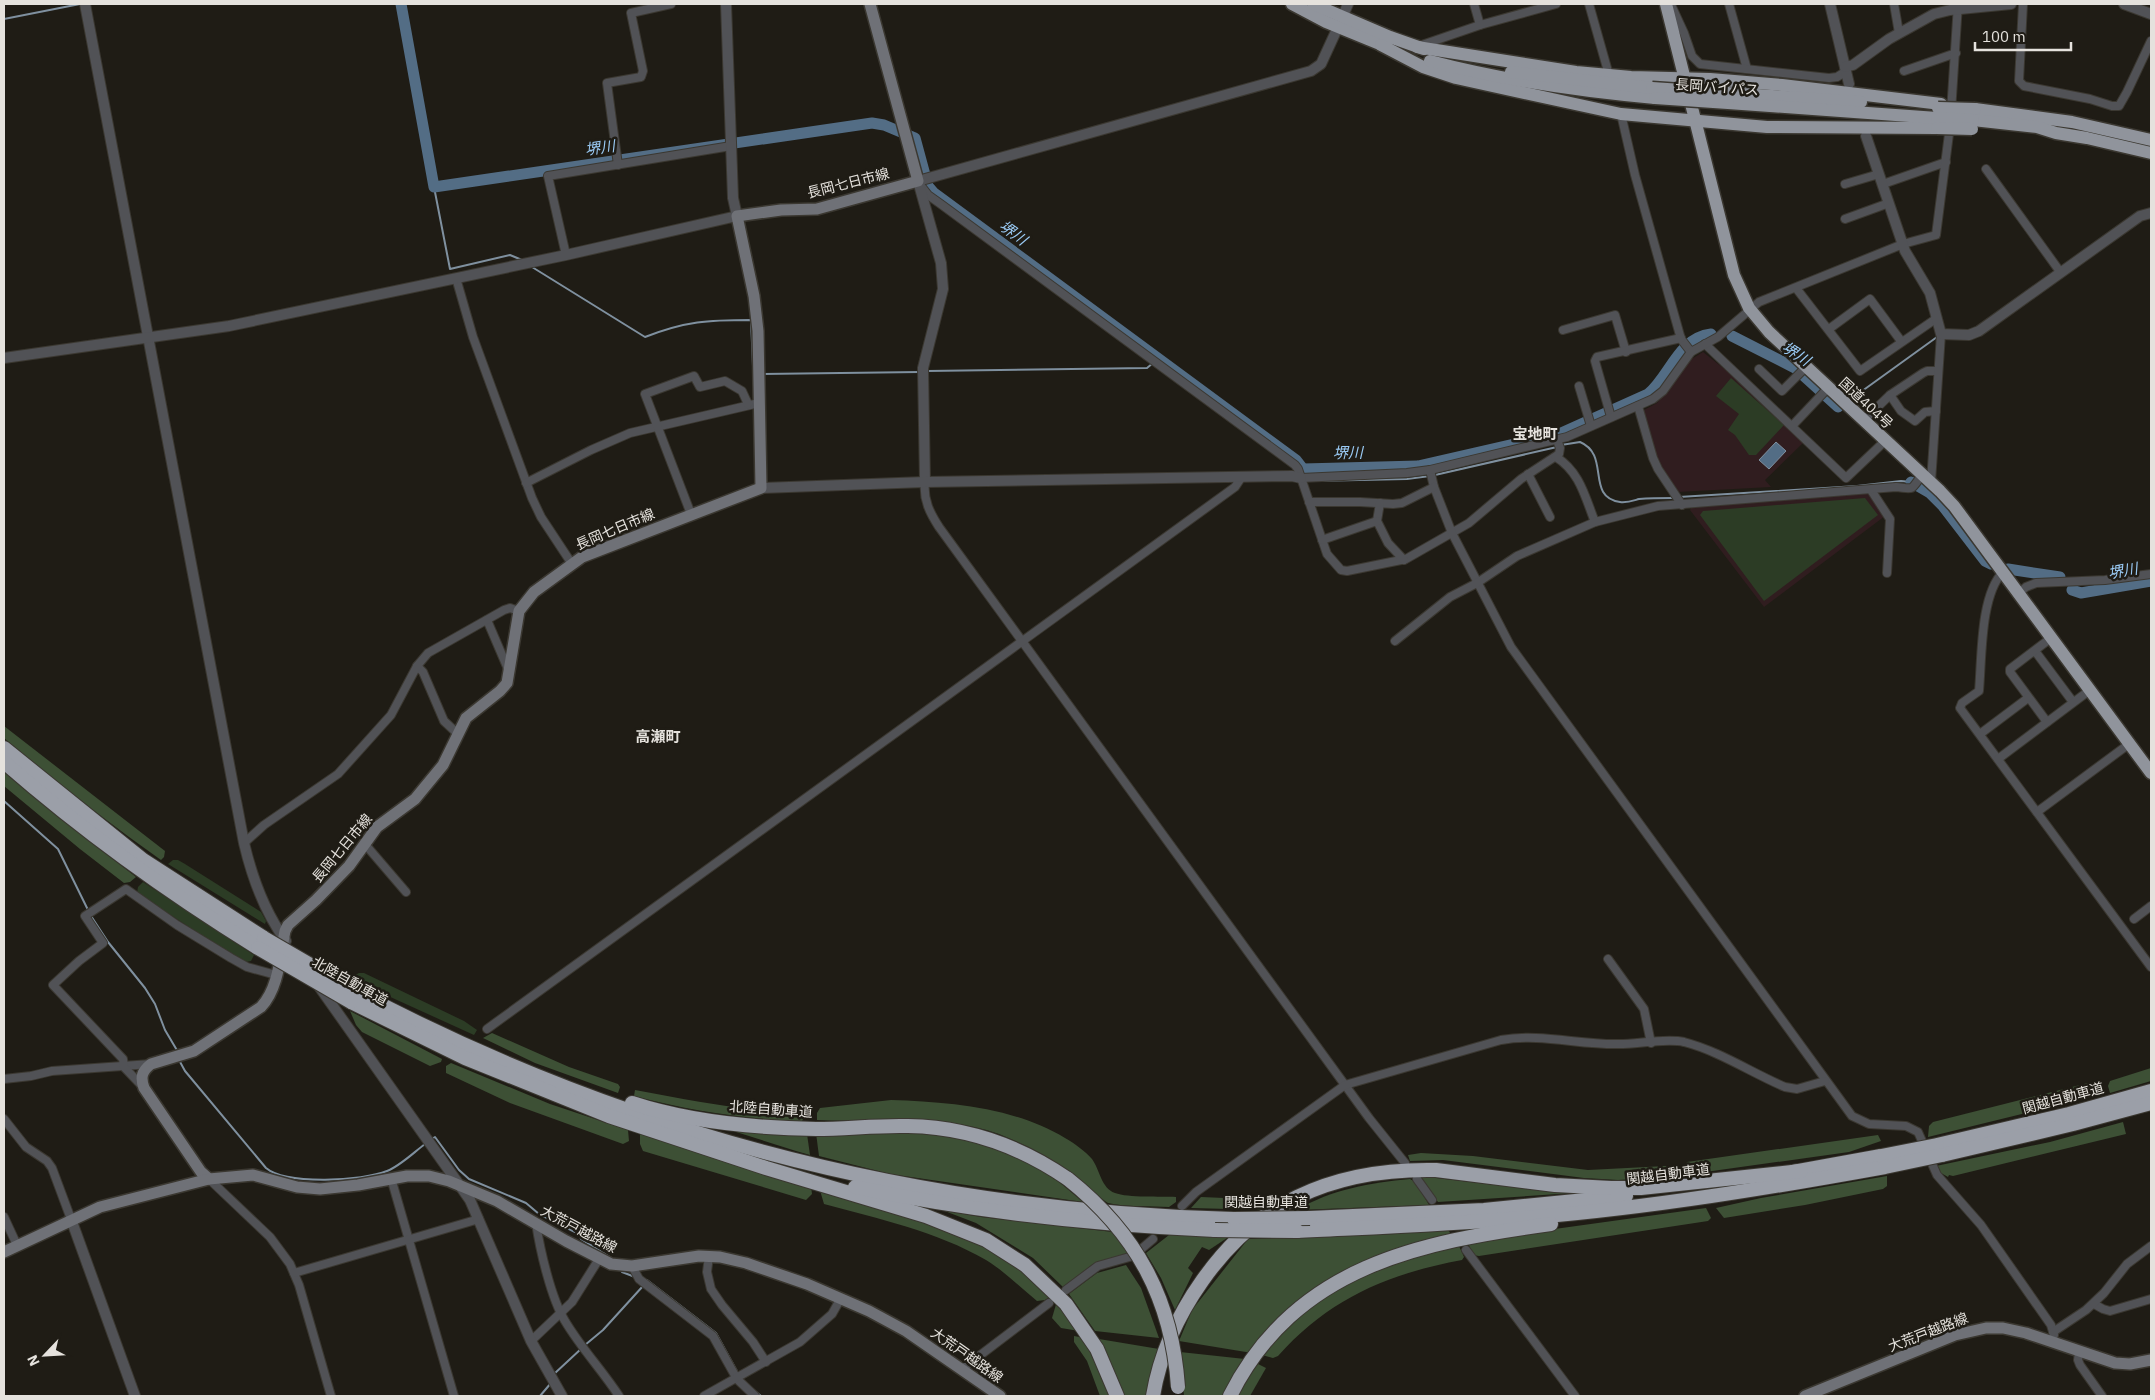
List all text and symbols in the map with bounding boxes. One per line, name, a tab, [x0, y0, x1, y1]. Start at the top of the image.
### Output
scale bar	[1975, 20, 2071, 52]
text: 100 m	[1982, 27, 2026, 46]
street label: 長岡バイパス	[1675, 75, 1759, 99]
water label: 堺川	[584, 136, 618, 159]
street label: 長岡七日市線	[805, 164, 891, 202]
water label: 堺川	[996, 216, 1033, 250]
water label: 堺川	[1779, 337, 1816, 371]
street label: 国道404号	[1835, 374, 1897, 432]
district label: 宝地町	[1512, 424, 1558, 443]
water label: 堺川	[1333, 443, 1365, 462]
street label: 長岡七日市線	[573, 504, 657, 554]
water label: 堺川	[2106, 558, 2141, 582]
district label: 高瀬町	[635, 727, 681, 746]
street label: 長岡七日市線	[308, 810, 376, 886]
street label: 北陸自動車道	[309, 953, 391, 1009]
street label: 関越自動車道	[2020, 1078, 2106, 1118]
street label: 北陸自動車道	[728, 1097, 814, 1121]
street label: 関越自動車道	[1625, 1160, 1711, 1188]
street label: 関越自動車道	[1224, 1193, 1308, 1211]
street label: 大荒戸越路線	[538, 1201, 620, 1257]
street label: 大荒戸越路線	[1886, 1309, 1970, 1355]
street label: 大荒戸越路線	[927, 1324, 1007, 1386]
north arrow	[20, 1330, 70, 1380]
text: N	[23, 1352, 44, 1369]

